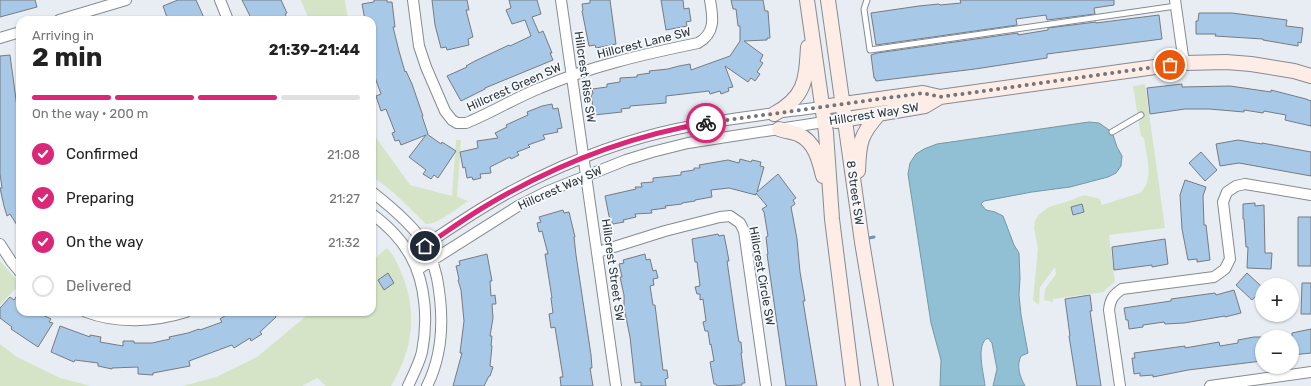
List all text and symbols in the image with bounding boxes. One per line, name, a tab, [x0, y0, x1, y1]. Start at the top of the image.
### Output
street label: Hillcrest Lane SW	[596, 24, 693, 61]
text: Arriving in	[32, 28, 94, 43]
street label: Hillcrest Rise SW	[572, 30, 598, 124]
text: 21:39–21:44	[269, 41, 360, 59]
text: 2 min	[32, 42, 102, 73]
pin	[1153, 48, 1187, 82]
icon: bag	[1159, 54, 1181, 76]
street label: Hillcrest Green SW	[465, 60, 564, 114]
street label: Hillcrest Way SW	[828, 100, 920, 128]
courier	[686, 103, 726, 143]
text: On the way · 200 m	[32, 106, 148, 121]
icon: bike	[695, 112, 717, 134]
icon: check	[32, 143, 54, 165]
text: Confirmed	[66, 145, 138, 163]
text: 21:08	[327, 147, 360, 162]
street label: 8 Street SW	[844, 160, 867, 227]
street label: Hillcrest Way SW	[516, 163, 605, 213]
icon: check	[32, 187, 54, 209]
text: Preparing	[66, 189, 134, 207]
text: 21:27	[329, 191, 360, 206]
street label: Hillcrest Street SW	[599, 218, 627, 323]
street label: Hillcrest Circle SW	[746, 225, 778, 327]
pin	[408, 229, 442, 263]
icon: check	[32, 231, 54, 253]
text: On the way	[66, 233, 144, 251]
text: 21:32	[328, 235, 360, 250]
icon: home	[414, 235, 436, 257]
text: Delivered	[66, 277, 131, 295]
map controls	[1255, 278, 1299, 374]
button: +	[1255, 278, 1299, 322]
button: −	[1255, 330, 1299, 374]

